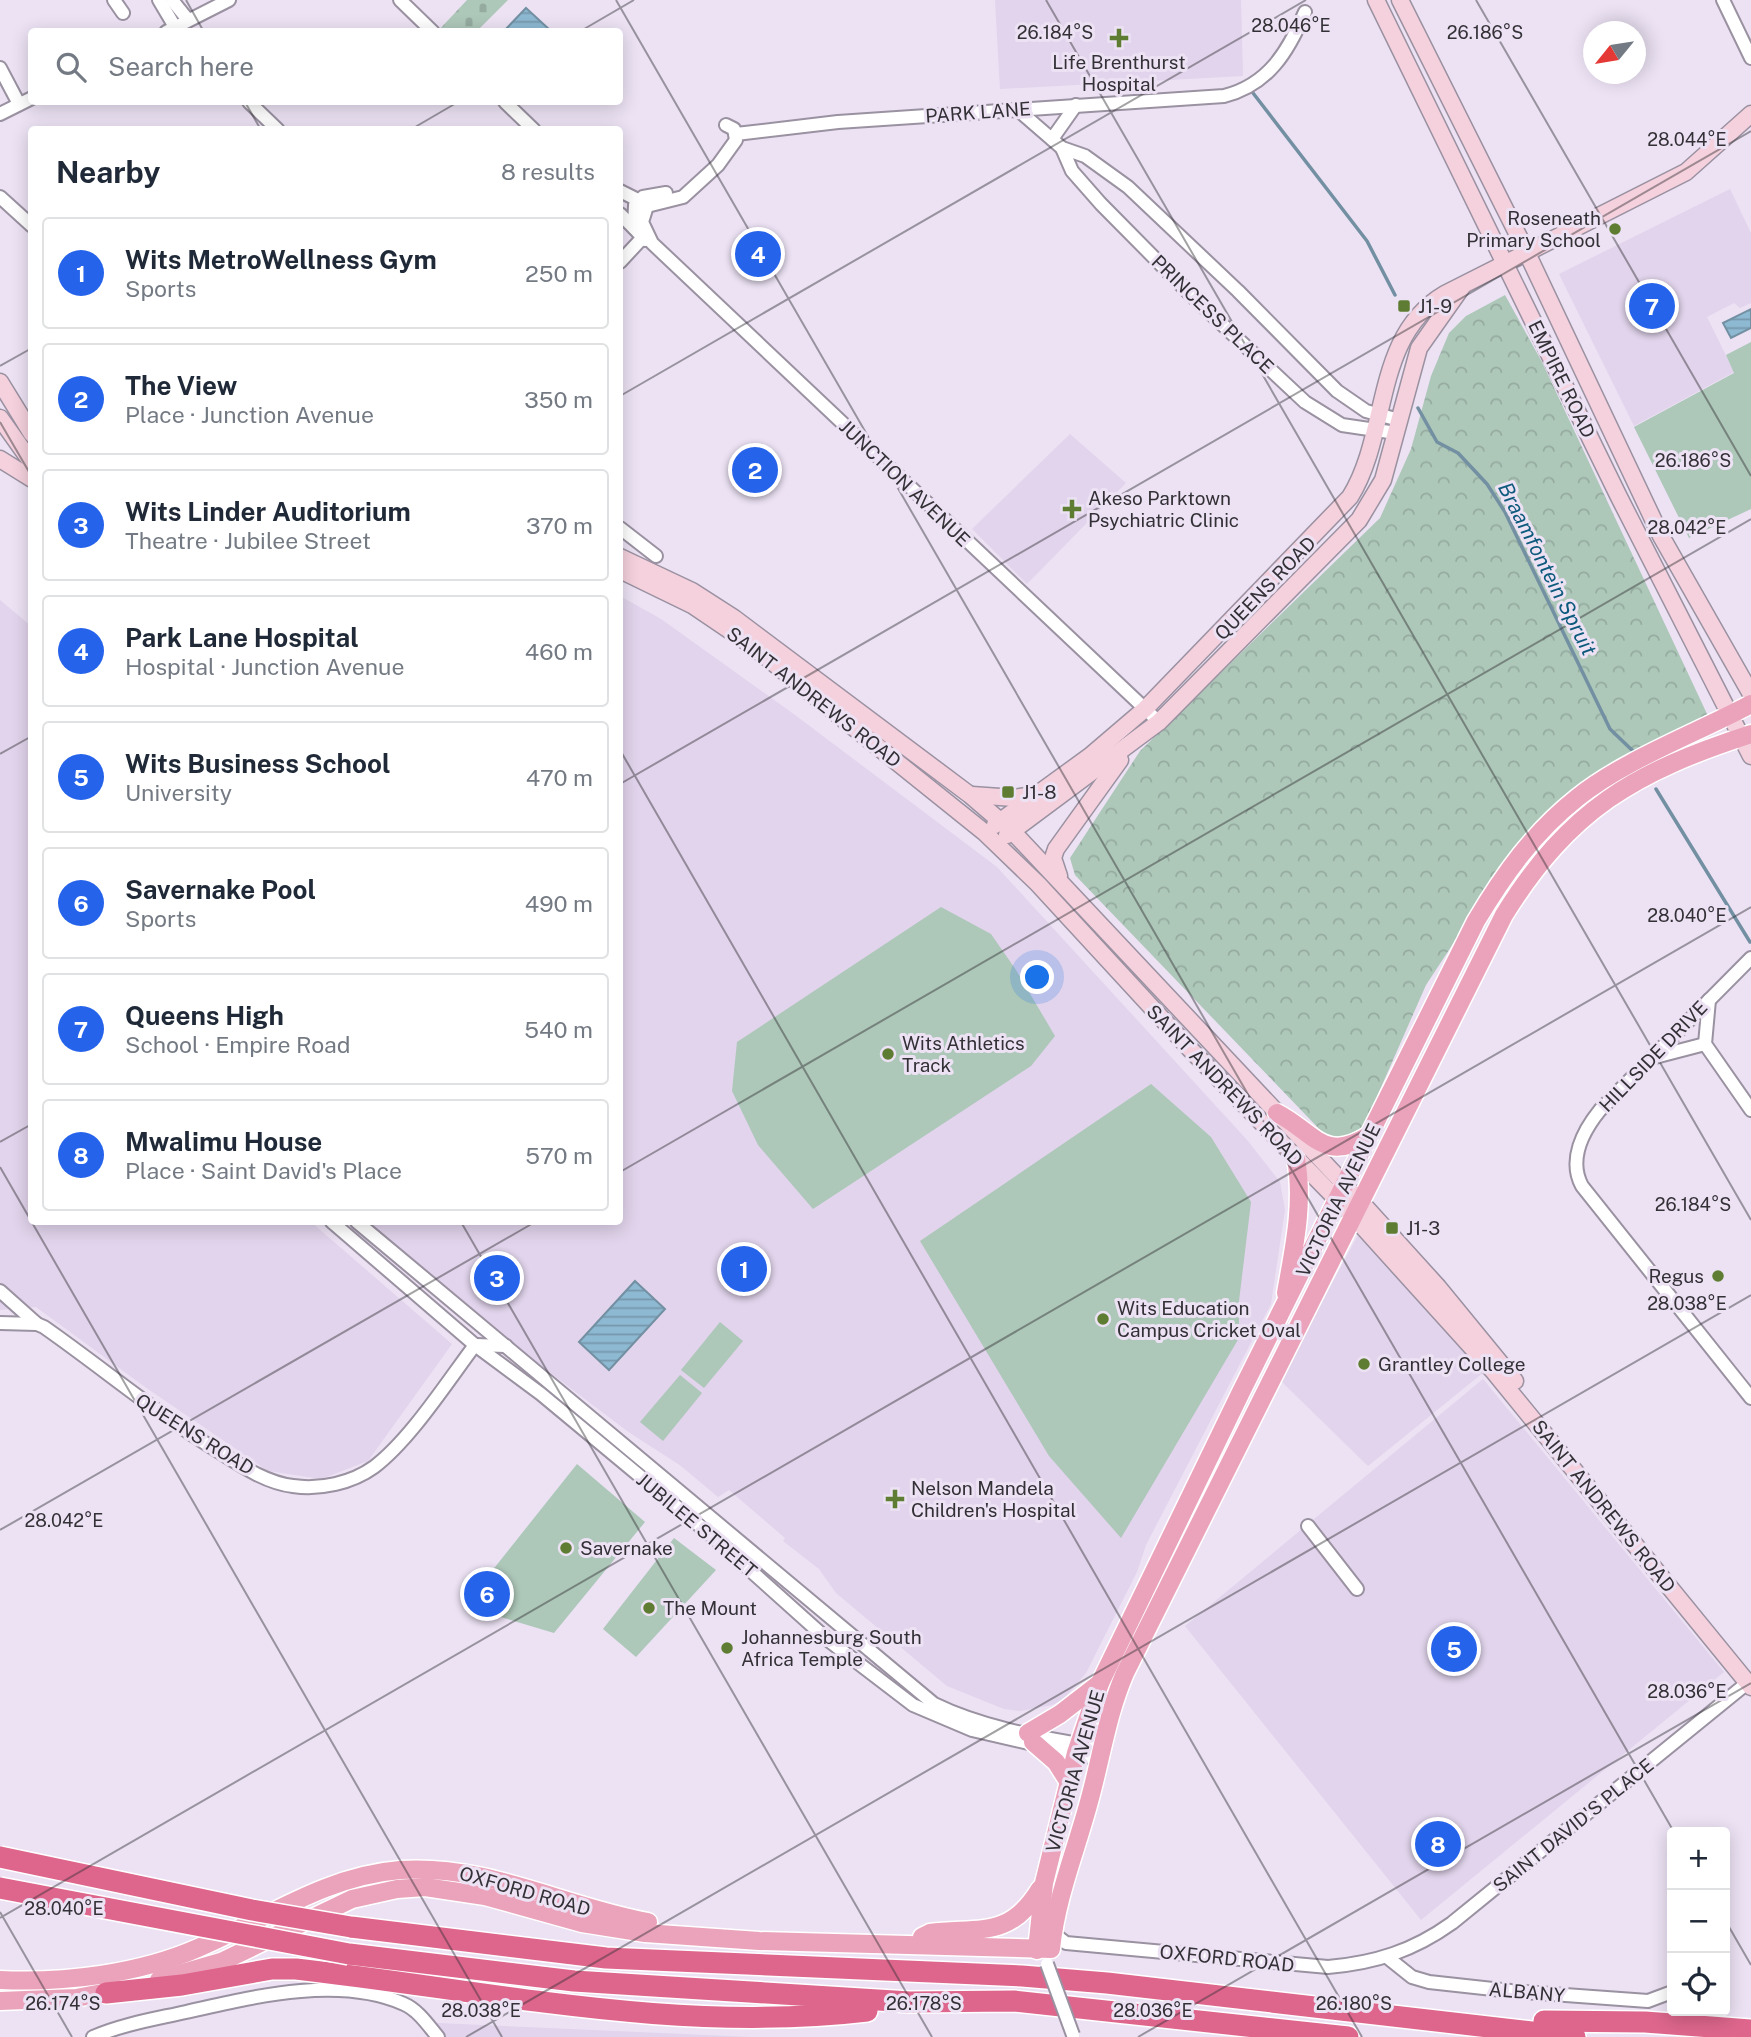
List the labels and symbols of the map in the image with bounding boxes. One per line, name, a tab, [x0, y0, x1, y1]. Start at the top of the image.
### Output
text: 28.046°E	[1251, 15, 1331, 36]
north arrow	[1583, 21, 1646, 84]
text: 26.184°S	[1017, 22, 1093, 43]
text: 26.186°S	[1447, 22, 1523, 43]
marker: Life Brenthurst Hospital	[1109, 28, 1129, 48]
place label: Life Brenthurst Hospital	[1052, 51, 1186, 95]
street label: PARK LANE	[924, 97, 1032, 127]
text: 28.044°E	[1647, 129, 1727, 150]
place label: Roseneath Primary School	[1466, 207, 1601, 251]
marker: Roseneath Primary School	[1607, 221, 1623, 237]
pin: 4	[735, 228, 781, 280]
street label: PRINCESS PLACE	[1148, 250, 1278, 378]
pin: 7	[1629, 280, 1675, 332]
place label: J1-9	[1418, 295, 1452, 317]
marker: J1-9	[1396, 298, 1412, 314]
street label: EMPIRE ROAD	[1524, 317, 1600, 441]
street label: JUNCTION AVENUE	[835, 415, 975, 551]
pin: 2	[732, 444, 778, 496]
text: 26.186°S	[1655, 450, 1731, 471]
water label: Braamfontein Spruit	[1493, 478, 1602, 660]
place label: Akeso Parktown Psychiatric Clinic	[1088, 487, 1239, 531]
marker: Akeso Parktown Psychiatric Clinic	[1062, 499, 1082, 519]
text: 28.042°E	[1648, 517, 1726, 538]
street label: QUEENS ROAD	[1210, 532, 1320, 644]
street label: SAINT ANDREWS ROAD	[723, 622, 905, 772]
place label: J1-8	[1022, 781, 1057, 803]
marker: J1-8	[1000, 784, 1016, 800]
text: 28.040°E	[1647, 905, 1727, 926]
your location	[1020, 960, 1054, 994]
street label: HILLSIDE DRIVE	[1594, 996, 1712, 1116]
street label: SAINT ANDREWS ROAD	[1142, 1000, 1308, 1170]
place label: Wits Athletics Track	[902, 1032, 1025, 1076]
marker: Wits Athletics Track	[880, 1046, 896, 1062]
street label: VICTORIA AVENUE	[1291, 1120, 1385, 1280]
text: 26.184°S	[1655, 1194, 1731, 1215]
place label: J1-3	[1406, 1217, 1440, 1239]
marker: J1-3	[1384, 1220, 1400, 1236]
pin: 1	[721, 1243, 767, 1295]
pin: 3	[474, 1252, 520, 1304]
place label: Regus	[1649, 1265, 1704, 1287]
marker: Regus	[1710, 1268, 1726, 1284]
text: 28.038°E	[1647, 1293, 1727, 1314]
place label: Wits Education Campus Cricket Oval	[1117, 1297, 1301, 1341]
marker: Wits Education Campus Cricket Oval	[1095, 1311, 1111, 1327]
place label: Grantley College	[1378, 1353, 1526, 1375]
marker: Grantley College	[1356, 1356, 1372, 1372]
street label: QUEENS ROAD	[132, 1389, 258, 1479]
street label: SAINT ANDREWS ROAD	[1528, 1416, 1680, 1596]
street label: JUBILEE STREET	[632, 1468, 762, 1582]
place label: Nelson Mandela Children's Hospital	[911, 1477, 1076, 1521]
marker: Nelson Mandela Children's Hospital	[885, 1489, 905, 1509]
text: 28.042°E	[25, 1510, 103, 1531]
place label: Savernake	[580, 1537, 673, 1559]
marker: Savernake	[558, 1540, 574, 1556]
pin: 6	[464, 1568, 510, 1620]
place label: The Mount	[663, 1597, 757, 1619]
marker: The Mount	[641, 1600, 657, 1616]
pin: 5	[1431, 1623, 1477, 1675]
place label: Johannesburg South Africa Temple	[741, 1626, 922, 1670]
marker: Johannesburg South Africa Temple	[719, 1640, 735, 1656]
text: 28.036°E	[1647, 1681, 1727, 1702]
street label: VICTORIA AVENUE	[1041, 1687, 1109, 1855]
street label: SAINT DAVID'S PLACE	[1488, 1754, 1658, 1896]
pin: 8	[1415, 1818, 1461, 1870]
street label: OXFORD ROAD	[457, 1862, 593, 1920]
text: 28.040°E	[24, 1898, 104, 1919]
street label: OXFORD ROAD	[1159, 1940, 1295, 1976]
street label: ALBANY	[1488, 1978, 1566, 2006]
text: 26.174°S	[25, 1993, 101, 2014]
text: 26.178°S	[886, 1993, 962, 2014]
text: 26.180°S	[1316, 1993, 1392, 2014]
text: 28.038°E	[441, 2000, 521, 2021]
text: 28.036°E	[1113, 2000, 1193, 2021]

